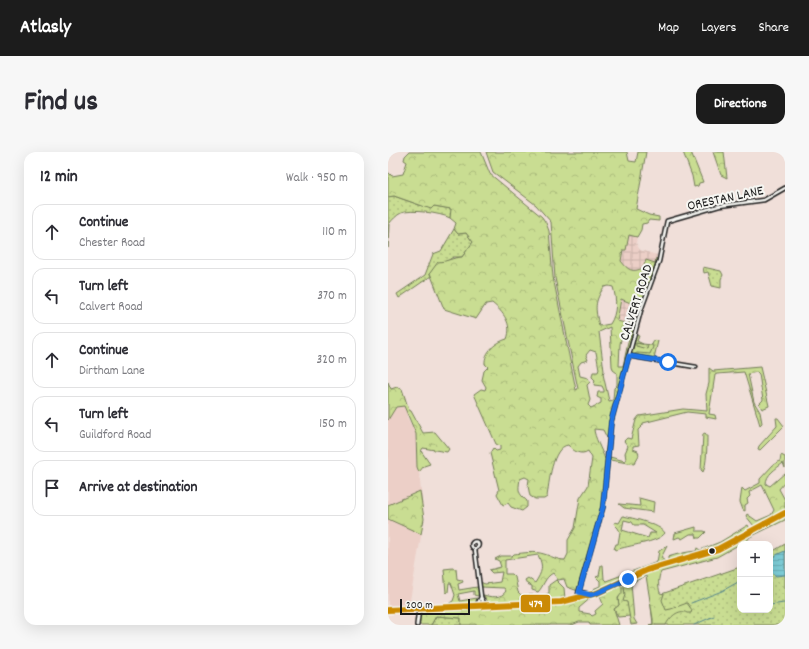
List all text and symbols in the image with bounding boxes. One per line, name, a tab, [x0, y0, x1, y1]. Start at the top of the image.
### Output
text: Atlasly	[20, 15, 71, 42]
text: Map	[658, 18, 679, 38]
text: Layers	[701, 18, 736, 38]
text: Share	[758, 18, 789, 38]
text: Find us	[24, 84, 98, 124]
button: Directions	[696, 84, 785, 124]
text: 12 min	[40, 166, 78, 190]
text: Walk · 950 m	[286, 169, 348, 188]
street label: ORESTAN LANE	[685, 181, 766, 217]
text: Continue	[79, 212, 128, 234]
icon: ahead	[41, 221, 63, 243]
text: 110 m	[322, 223, 347, 242]
text: Chester Road	[79, 234, 145, 253]
street label: CALVERT ROAD	[615, 262, 659, 343]
text: Turn left	[79, 276, 128, 298]
icon: left	[41, 285, 63, 307]
text: 370 m	[317, 287, 347, 306]
text: Calvert Road	[79, 298, 143, 317]
text: Continue	[79, 340, 128, 362]
icon: ahead	[41, 349, 63, 371]
text: 320 m	[317, 351, 347, 370]
route start	[659, 353, 677, 371]
text: Dirtham Lane	[79, 362, 145, 381]
text: Turn left	[79, 404, 128, 426]
icon: left	[41, 413, 63, 435]
text: 150 m	[319, 415, 347, 434]
text: Guildford Road	[79, 426, 151, 445]
icon: arrive	[41, 477, 63, 499]
text: Arrive at destination	[79, 477, 197, 499]
map controls	[737, 541, 773, 613]
button: +	[737, 541, 773, 577]
unlabelled marker	[707, 546, 717, 556]
route end	[619, 570, 637, 588]
button: −	[737, 577, 773, 613]
line badge: 479	[520, 594, 551, 613]
scale bar	[400, 597, 470, 616]
text: 479	[529, 597, 543, 613]
text: 200 m	[406, 598, 433, 614]

